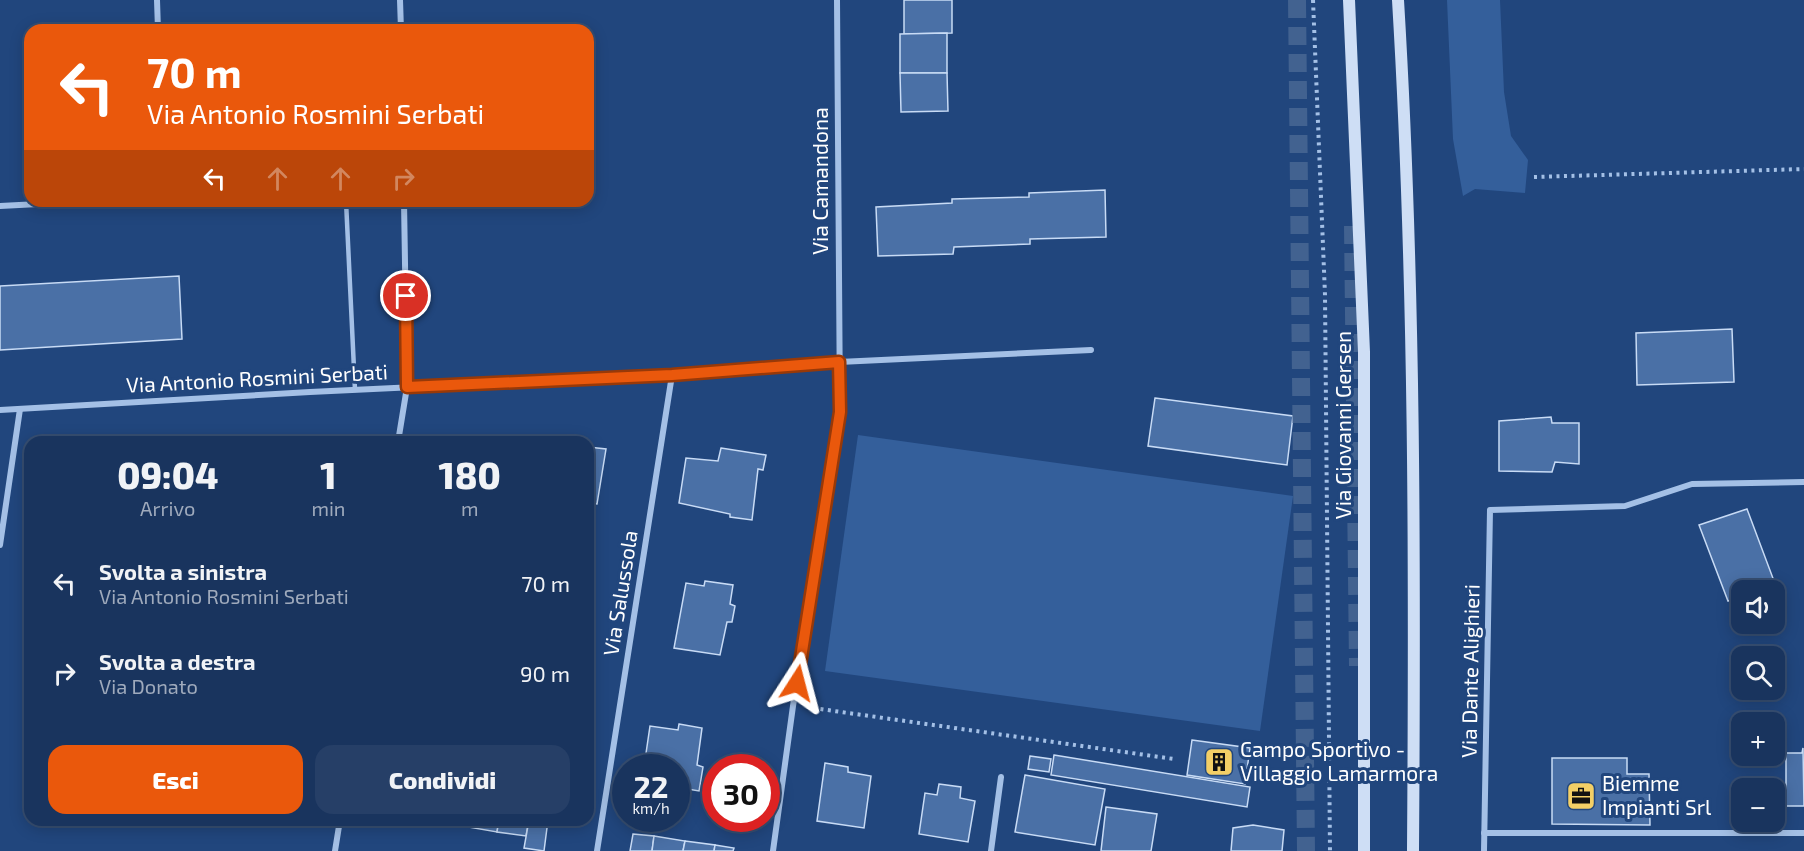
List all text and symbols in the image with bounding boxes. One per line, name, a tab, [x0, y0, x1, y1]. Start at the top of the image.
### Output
text: 70 m	[147, 46, 242, 96]
icon: left	[48, 48, 126, 126]
text: Via Antonio Rosmini Serbati	[147, 97, 484, 129]
street label: Via Camandona	[807, 107, 832, 255]
icon: left	[198, 162, 231, 195]
icon: ahead	[261, 162, 294, 195]
icon: ahead	[324, 162, 357, 195]
icon: right	[387, 162, 420, 195]
pin	[380, 270, 431, 321]
icon: arrive	[389, 279, 422, 312]
street label: Via Giovanni Gersen	[1330, 331, 1355, 519]
street label: Via Antonio Rosmini Serbati	[125, 358, 389, 397]
text: 09:04	[117, 453, 218, 496]
text: 1	[320, 453, 337, 496]
text: 180	[439, 453, 501, 496]
text: Arrivo	[140, 496, 195, 520]
text: min	[311, 496, 345, 520]
text: m	[461, 496, 479, 520]
street label: Via Salussola	[597, 528, 642, 657]
text: Svolta a sinistra	[99, 558, 267, 584]
icon: left	[48, 567, 81, 600]
text: 70 m	[521, 570, 570, 596]
map controls	[1731, 580, 1785, 832]
button: sound	[1731, 580, 1785, 634]
text: Via Antonio Rosmini Serbati	[99, 584, 349, 608]
street label: Via Dante Alighieri	[1455, 584, 1484, 758]
button: search	[1731, 646, 1785, 700]
text: Svolta a destra	[99, 648, 256, 674]
position arrow	[765, 651, 829, 715]
icon: right	[48, 657, 81, 690]
text: 90 m	[520, 660, 570, 686]
text: Via Donato	[99, 674, 198, 698]
button: +	[1731, 712, 1785, 766]
place label: Campo Sportivo - Villaggio Lamarmora	[1240, 736, 1438, 785]
button: Esci	[48, 745, 303, 814]
button: Condividi	[315, 745, 570, 814]
building icon: Campo Sportivo - Villaggio Lamarmora	[1203, 746, 1235, 778]
speed limit sign: 30	[702, 754, 780, 832]
text: 22	[634, 768, 668, 804]
place label: Biemme Impianti Srl	[1602, 770, 1712, 819]
button: −	[1731, 778, 1785, 832]
office icon: Biemme Impianti Srl	[1565, 780, 1597, 812]
text: km/h	[632, 799, 670, 817]

